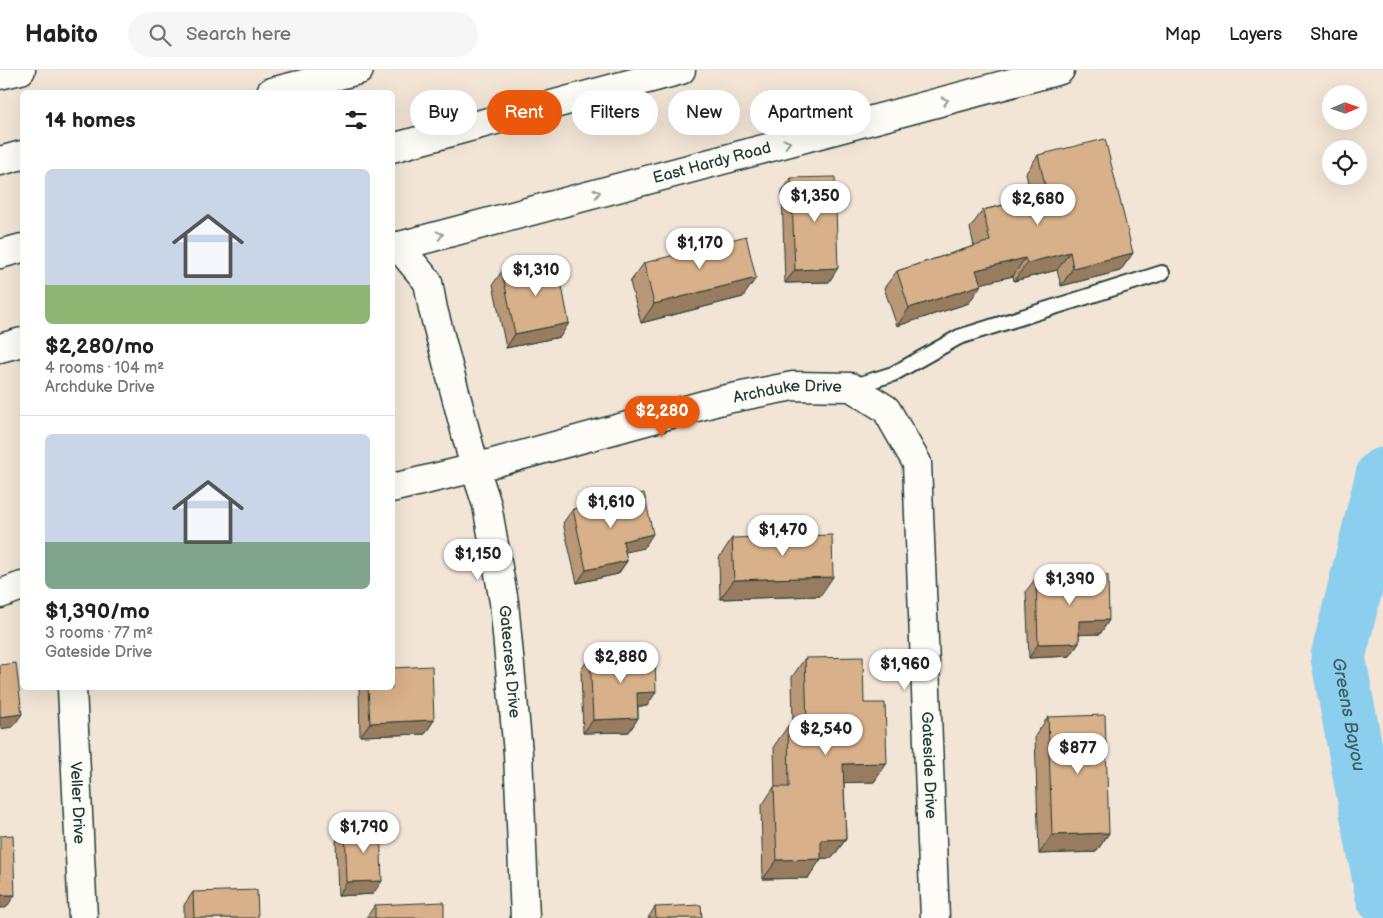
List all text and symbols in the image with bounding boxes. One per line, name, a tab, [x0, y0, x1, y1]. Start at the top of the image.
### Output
search box	[128, 12, 478, 57]
text: Habito	[25, 20, 98, 49]
icon: search	[146, 21, 174, 49]
text: Search here	[186, 23, 291, 46]
text: Map	[1165, 24, 1201, 45]
text: Layers	[1229, 24, 1282, 45]
text: Share	[1310, 24, 1358, 45]
north arrow	[1322, 85, 1368, 130]
map controls	[1322, 85, 1367, 185]
chip: Buy	[410, 90, 477, 135]
chip: Rent	[487, 90, 562, 135]
chip: Filters	[572, 90, 658, 135]
chip: New	[668, 90, 740, 135]
chip: Apartment	[750, 90, 871, 135]
one-way arrow	[940, 96, 949, 107]
icon: filters	[342, 106, 370, 134]
text: 14 homes	[45, 108, 136, 133]
street label: East Hardy Road	[651, 138, 773, 188]
one-way arrow	[783, 138, 791, 148]
button: locate	[1322, 140, 1367, 185]
pin: $1,350	[774, 180, 856, 223]
pin: $2,680	[997, 184, 1079, 226]
text: $1,350	[790, 187, 840, 206]
one-way arrow	[592, 189, 600, 199]
text: $2,680	[1012, 190, 1064, 209]
icon: home	[163, 201, 253, 291]
pin: $1,170	[659, 228, 741, 270]
one-way arrow	[435, 231, 443, 241]
text: $1,170	[677, 234, 723, 253]
pin: $1,310	[495, 254, 577, 297]
text: $1,310	[513, 261, 559, 280]
text: $2,280/mo	[45, 334, 154, 359]
text: 4 rooms · 104 m²	[45, 359, 164, 378]
street label: Archduke Drive	[731, 376, 843, 407]
text: Archduke Drive	[45, 378, 155, 397]
pin: $2,280	[621, 396, 703, 438]
text: $2,280	[636, 402, 688, 421]
icon: home	[163, 467, 253, 557]
pin: $1,610	[570, 486, 652, 529]
text: $1,610	[587, 493, 635, 512]
pin: $1,470	[742, 514, 824, 557]
text: $1,470	[758, 521, 808, 540]
pin: $1,150	[437, 538, 519, 581]
text: $1,150	[455, 545, 501, 564]
pin: $1,390	[1029, 564, 1111, 606]
text: $1,390	[1045, 570, 1095, 589]
text: $1,390/mo	[45, 599, 150, 624]
street label: Gatecrest Drive	[495, 604, 524, 719]
text: 3 rooms · 77 m²	[45, 624, 153, 643]
pin: $2,880	[580, 642, 662, 684]
text: Gateside Drive	[45, 643, 152, 662]
text: $2,880	[595, 648, 647, 667]
pin: $1,960	[864, 648, 946, 691]
text: $1,960	[880, 655, 930, 674]
water label: Greens Bayou	[1328, 656, 1370, 773]
street label: Gateside Drive	[917, 711, 941, 820]
pin: $2,540	[785, 714, 867, 756]
text: $2,540	[800, 720, 852, 739]
pin: $877	[1048, 732, 1108, 775]
text: $877	[1059, 739, 1097, 758]
street label: Veller Drive	[66, 761, 89, 845]
pin: $1,790	[323, 812, 405, 854]
text: $1,790	[339, 818, 389, 837]

